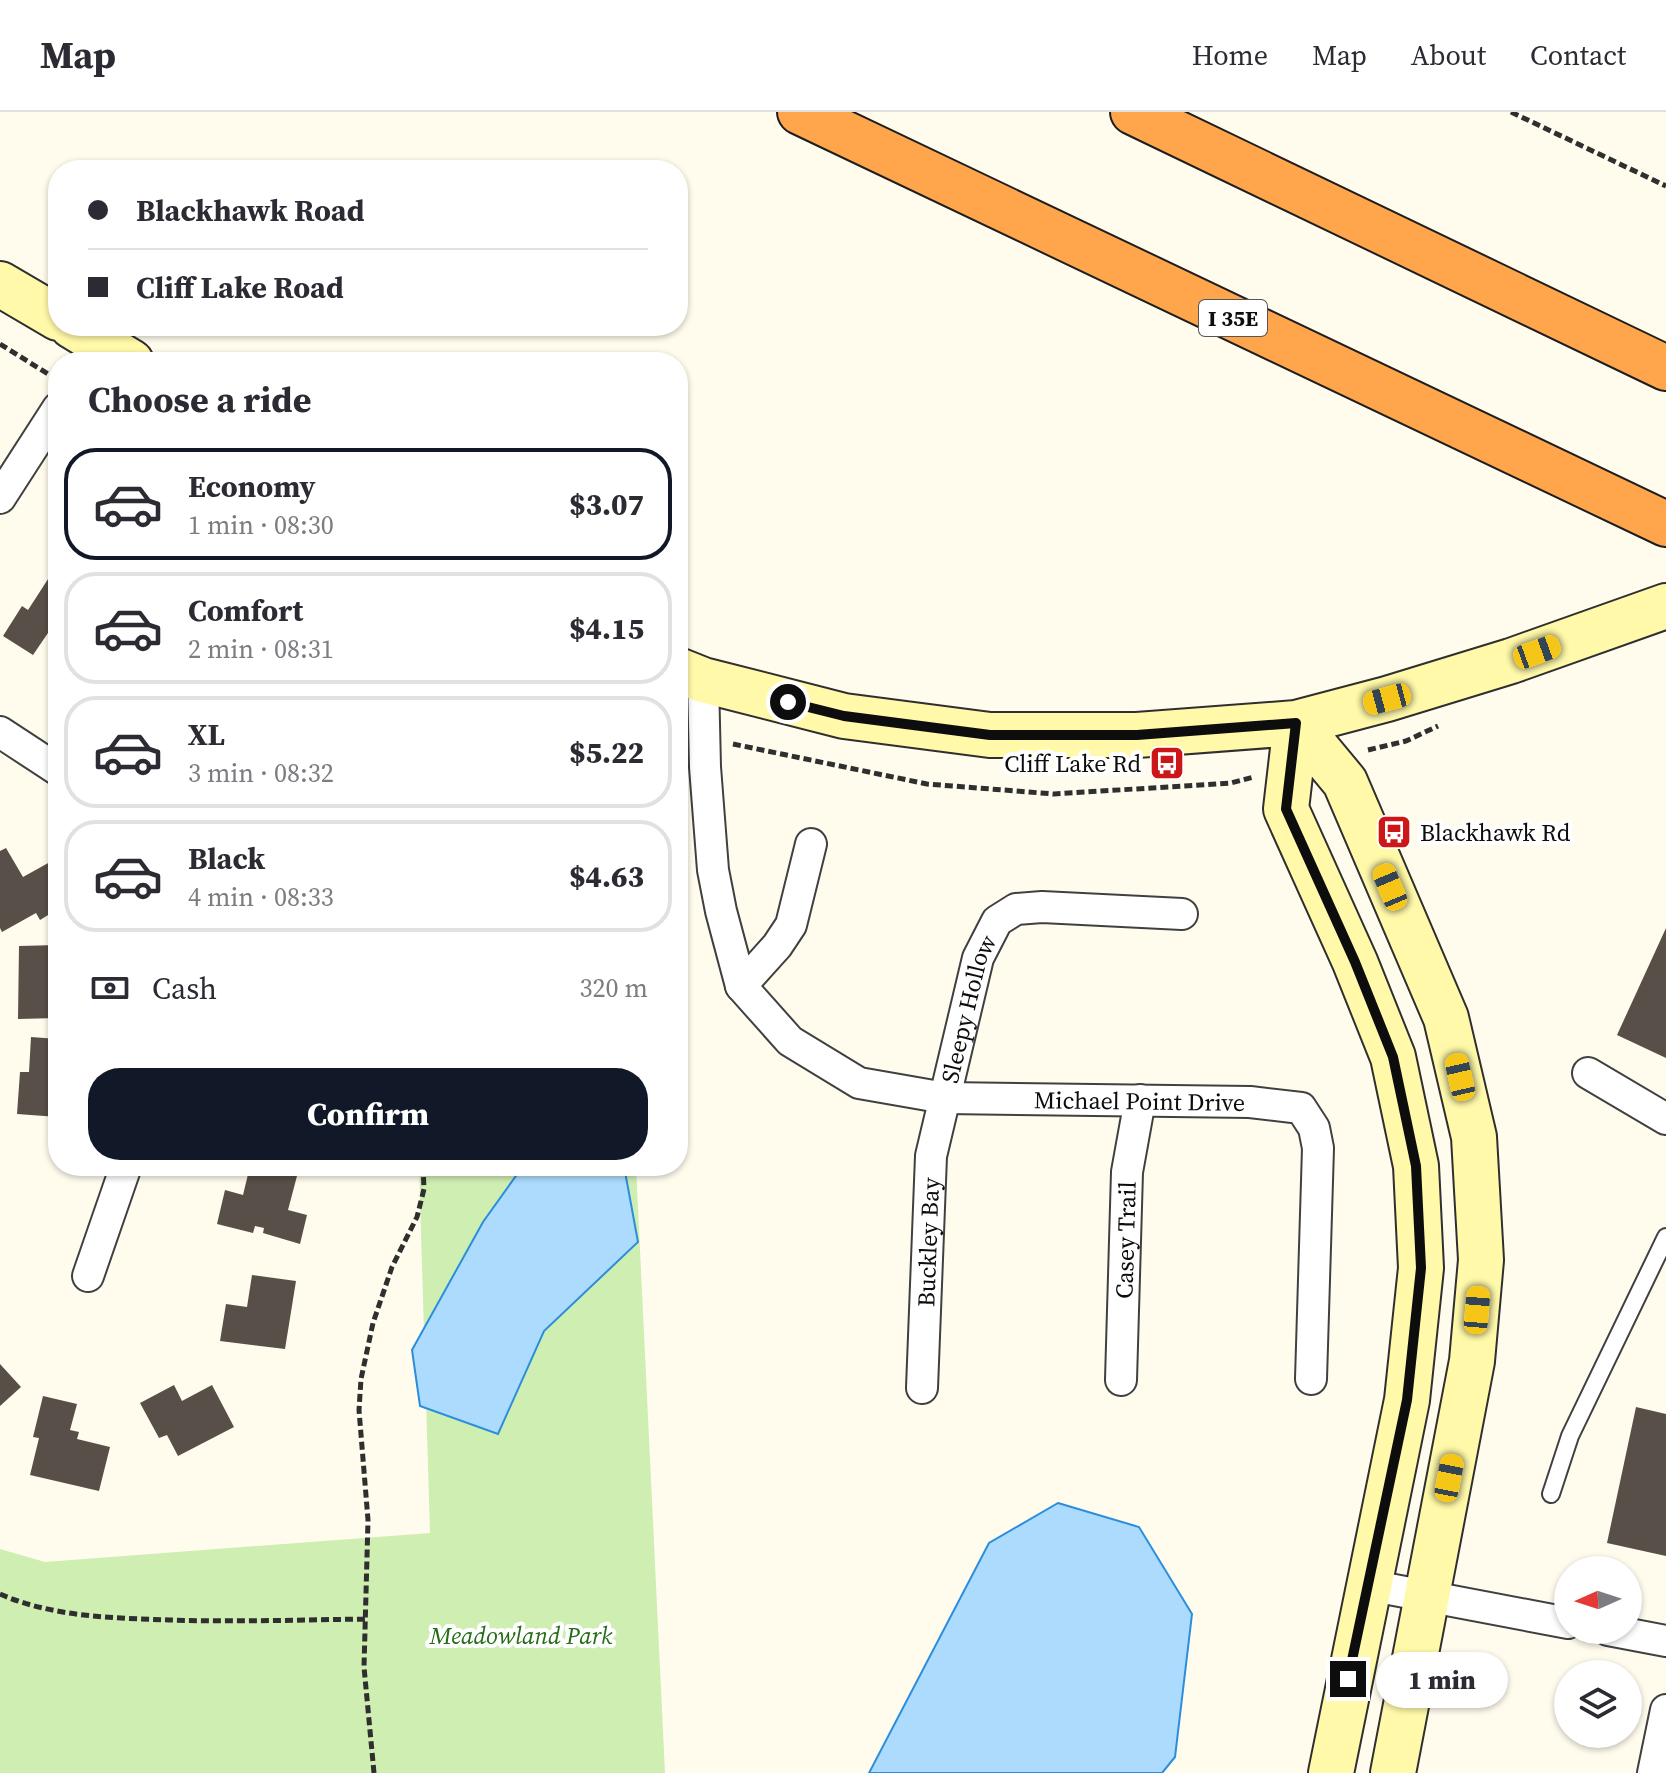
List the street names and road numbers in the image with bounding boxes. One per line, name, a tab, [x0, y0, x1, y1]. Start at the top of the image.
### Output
road number: I 35E	[1199, 300, 1267, 336]
street label: Sleepy Hollow	[932, 928, 1004, 1086]
street label: Michael Point Drive	[1034, 1083, 1245, 1118]
street label: Buckley Bay	[909, 1176, 947, 1307]
street label: Casey Trail	[1107, 1181, 1143, 1299]

